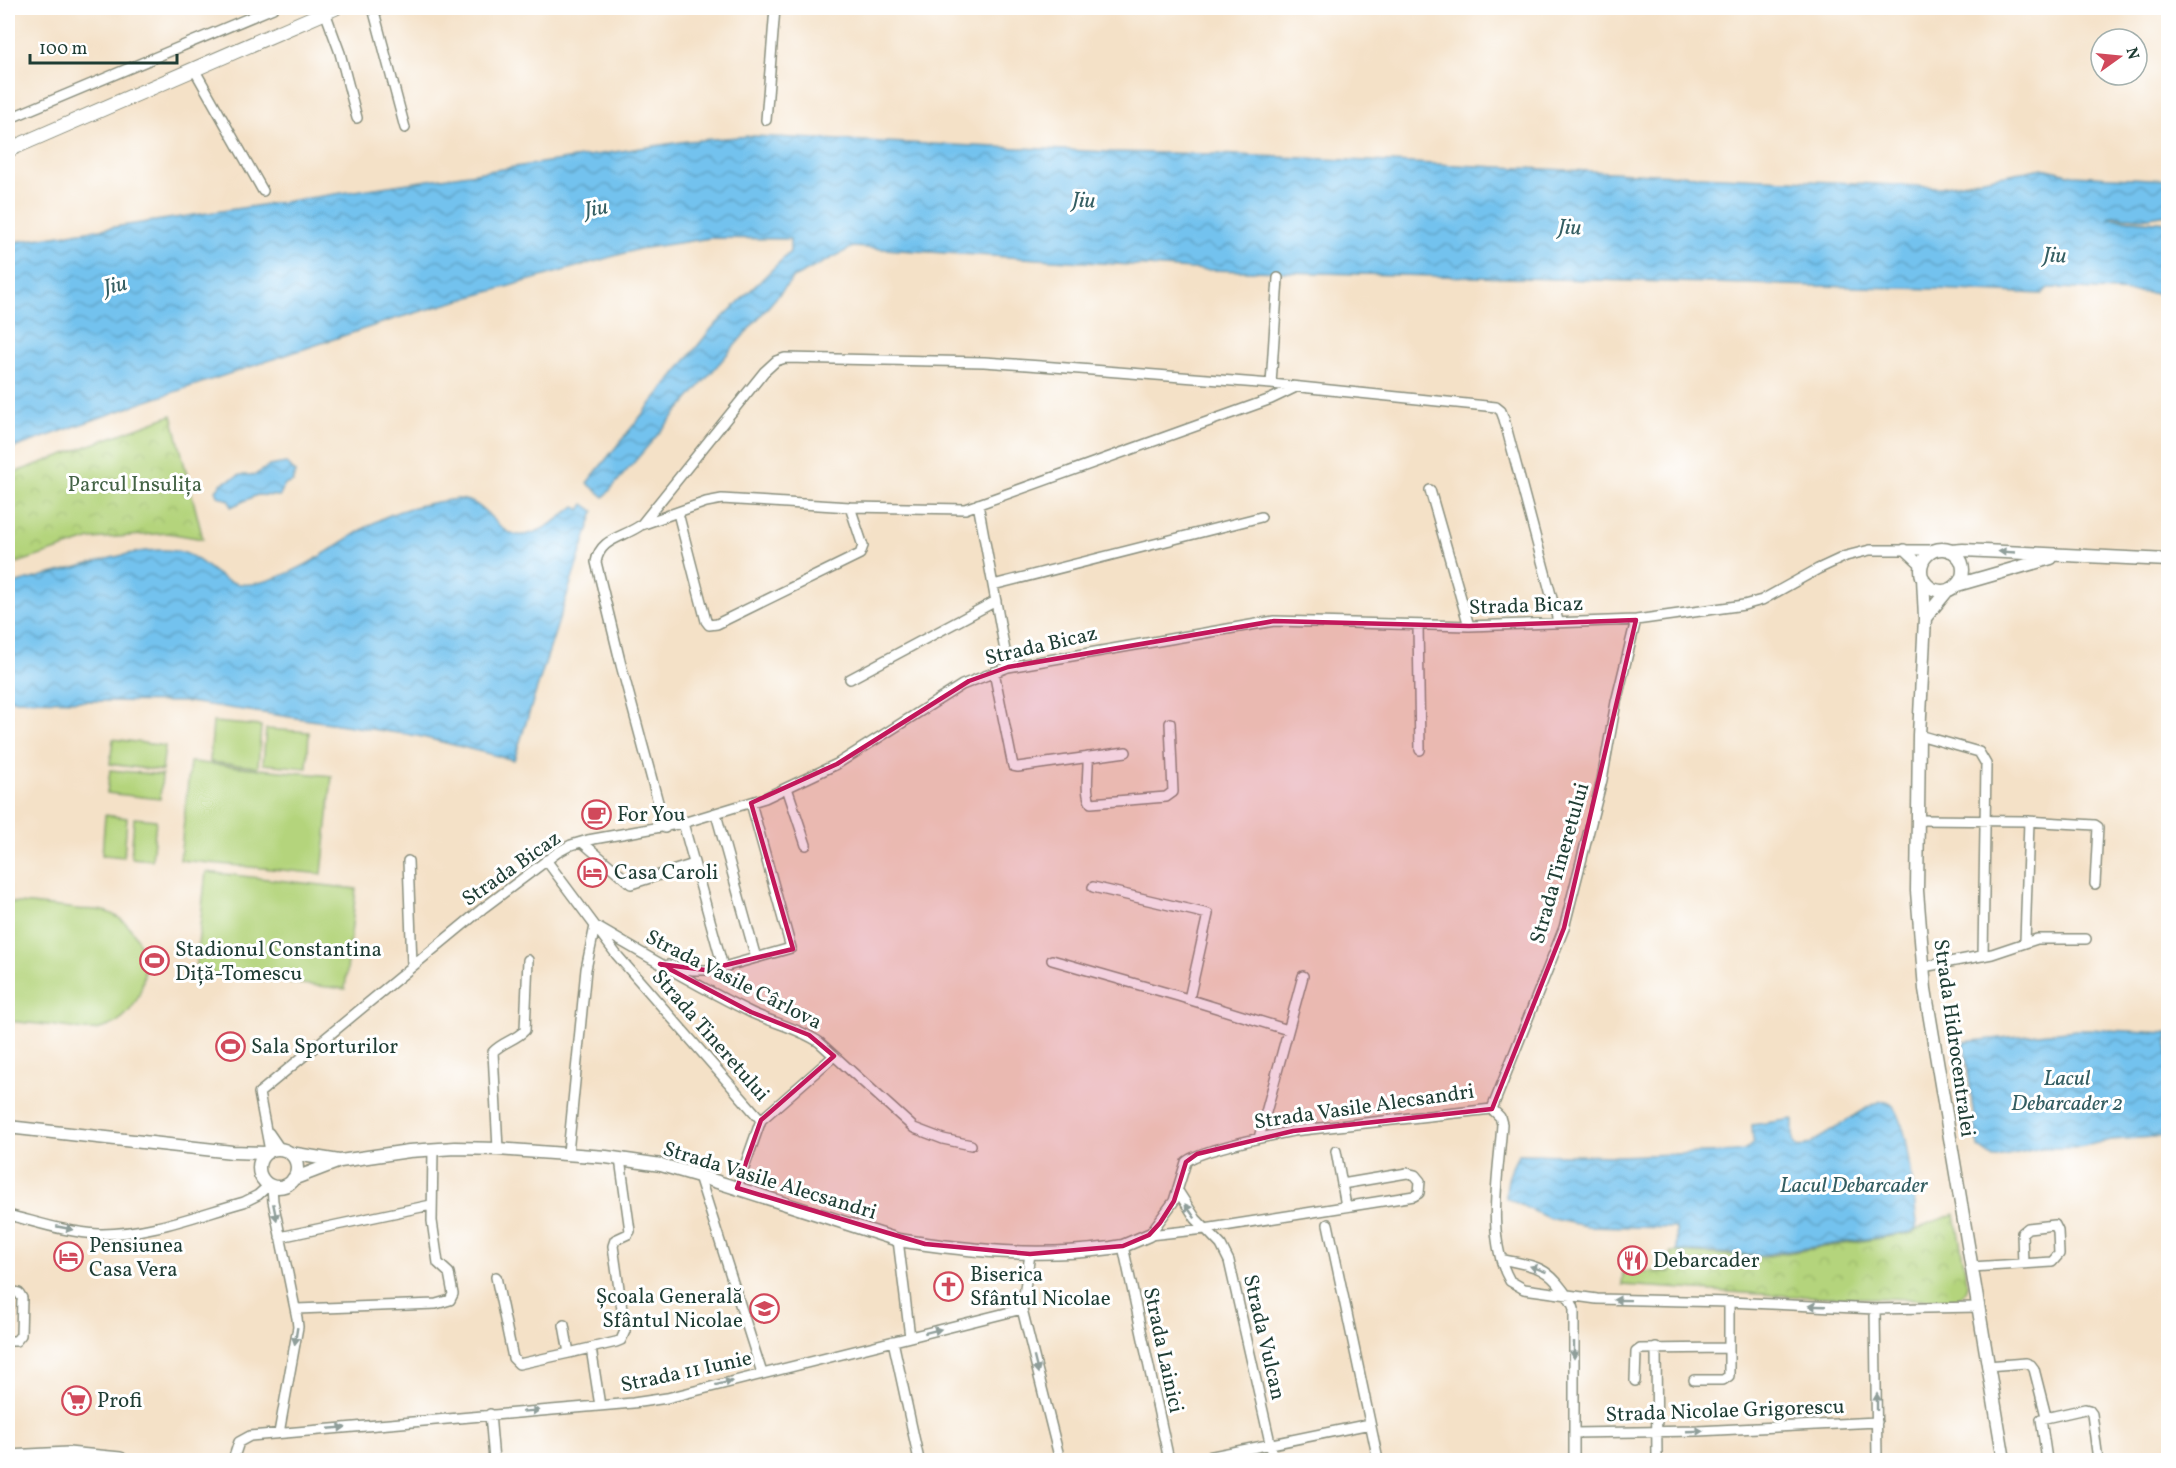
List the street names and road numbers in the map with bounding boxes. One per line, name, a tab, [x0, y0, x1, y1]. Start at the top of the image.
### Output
street label: Strada Bicaz	[1468, 590, 1584, 623]
street label: Strada Bicaz	[982, 619, 1100, 673]
street label: Strada Tineretului	[1524, 779, 1597, 947]
street label: Strada Bicaz	[457, 825, 567, 914]
street label: Strada Vasile Cârlova	[640, 923, 827, 1037]
street label: Strada Hidrocentralei	[1925, 937, 1982, 1139]
street label: Strada Tineretului	[644, 964, 775, 1108]
street label: Strada Vasile Alecsandri	[1252, 1078, 1476, 1137]
street label: Strada Vasile Alecsandri	[659, 1135, 880, 1228]
street label: Strada Vulcan	[1235, 1272, 1292, 1403]
street label: Strada Lainici	[1135, 1285, 1190, 1416]
street label: Strada 11 Iunie	[618, 1344, 755, 1401]
street label: Strada Nicolae Grigorescu	[1605, 1393, 1845, 1430]

